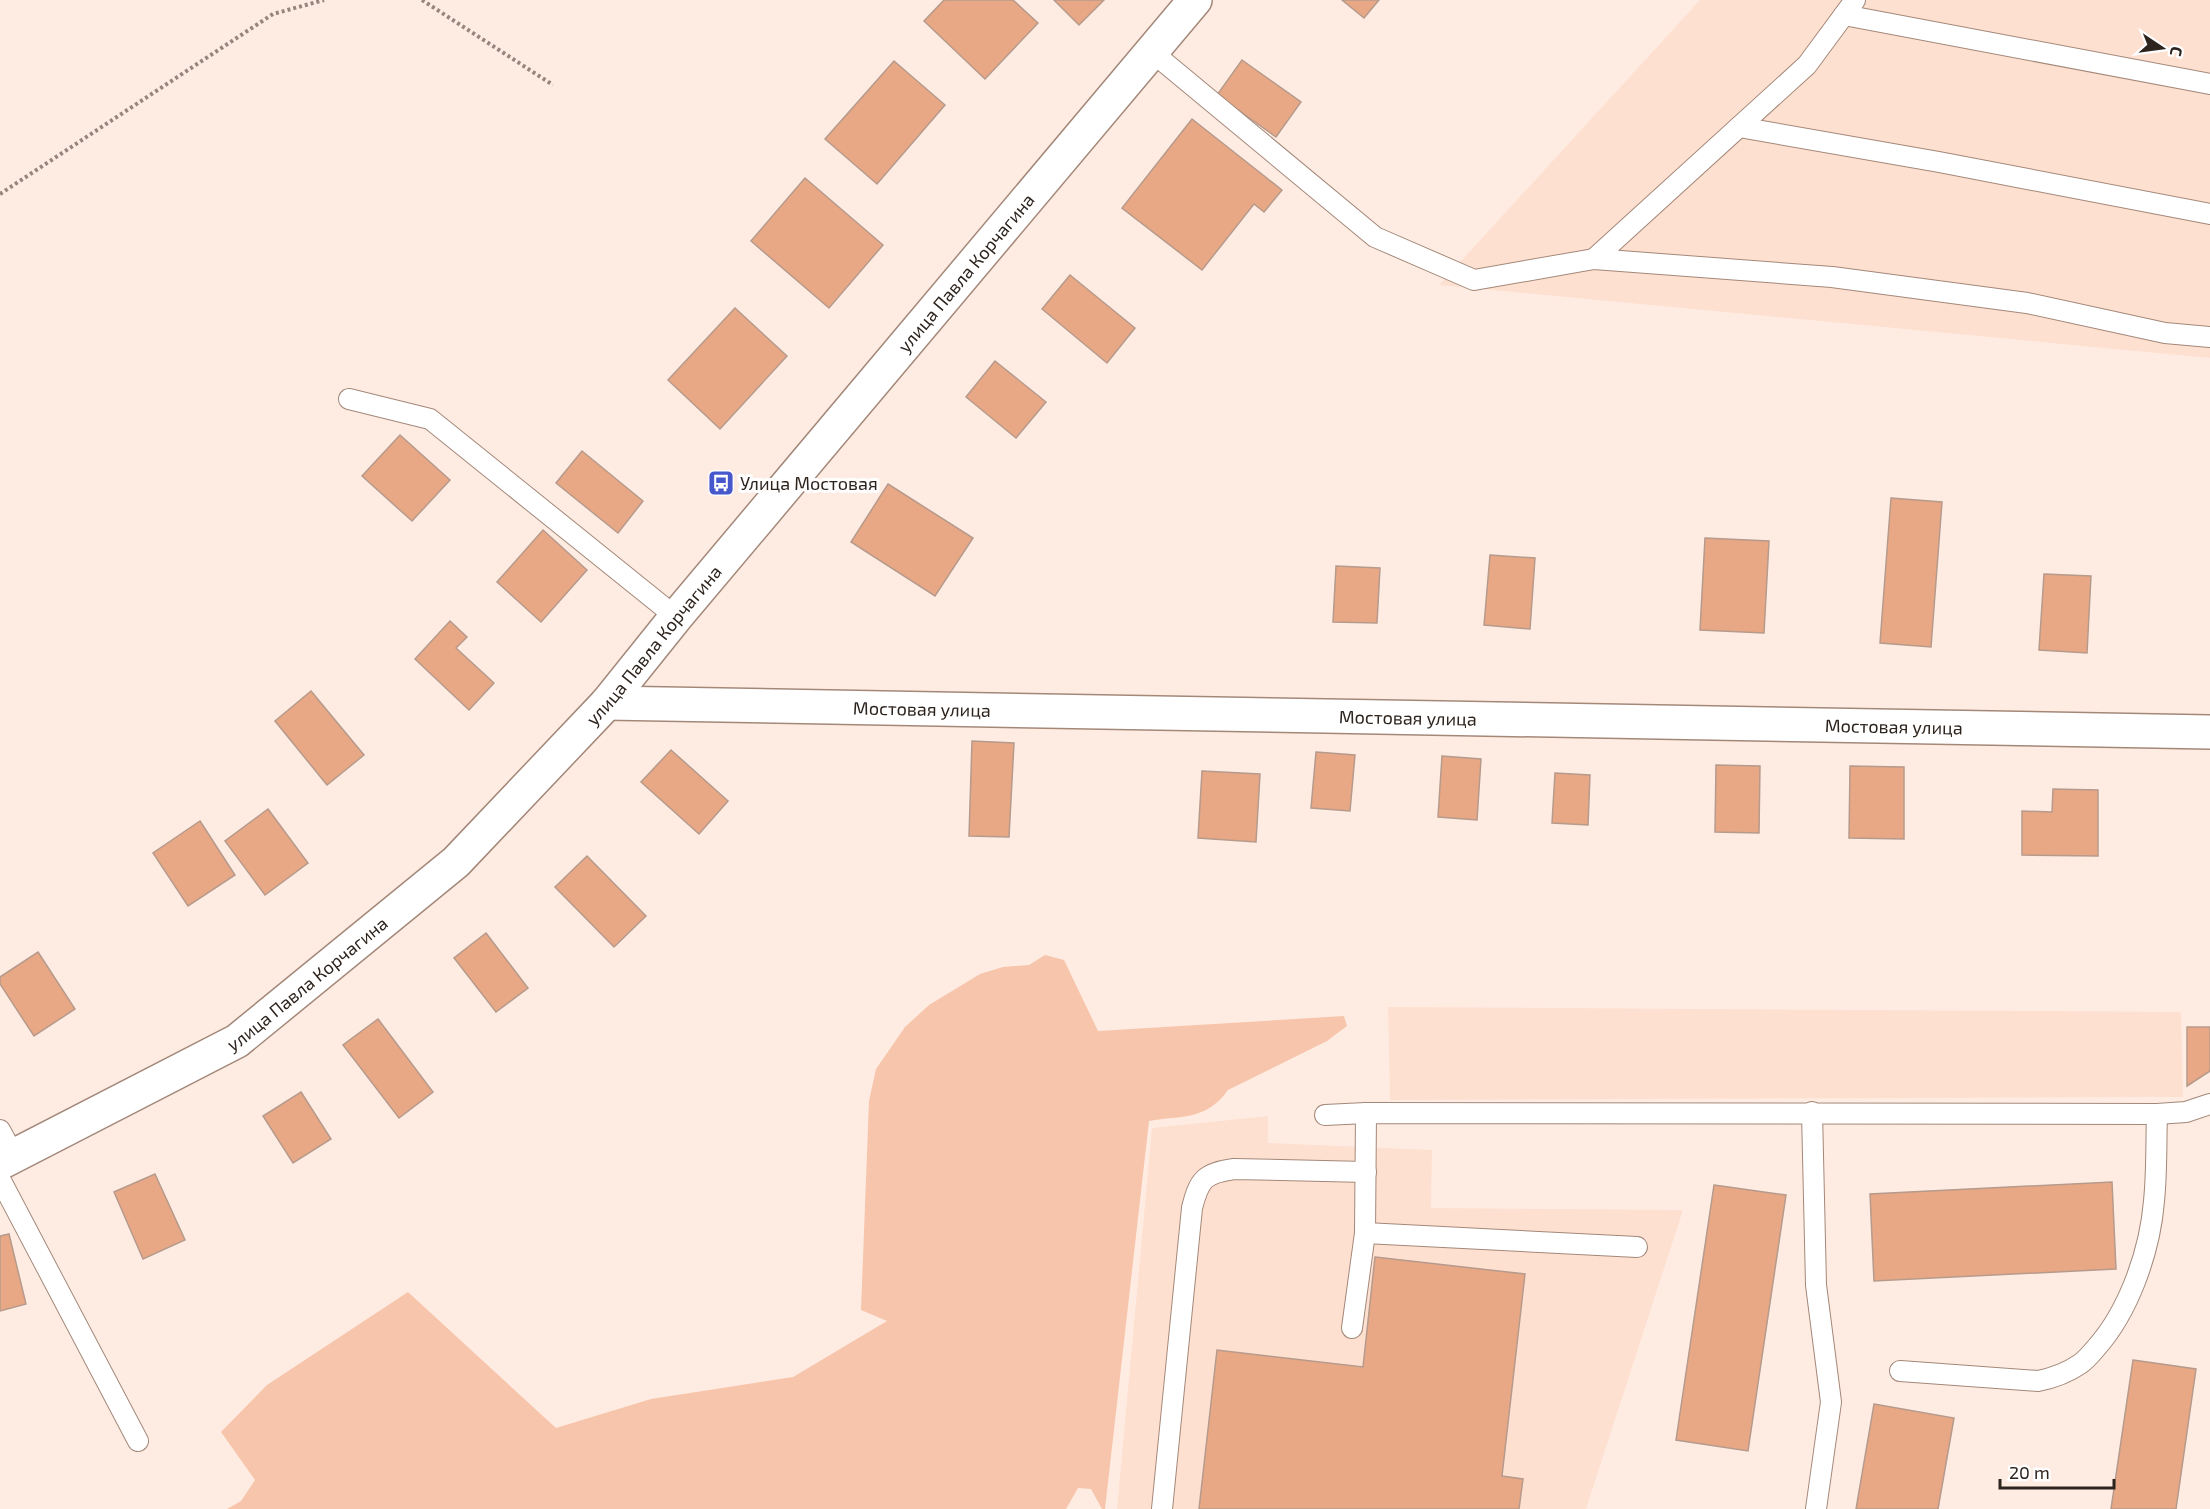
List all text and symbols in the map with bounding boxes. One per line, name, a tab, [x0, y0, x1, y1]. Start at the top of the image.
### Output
north arrow	[2132, 18, 2192, 78]
text: С	[2167, 45, 2187, 58]
street label: улица Павла Корчагина	[893, 189, 1039, 356]
bus stop icon: Улица Мостовая	[706, 468, 736, 498]
place label: Улица Мостовая	[740, 472, 878, 494]
street label: улица Павла Корчагина	[581, 561, 726, 729]
street label: Мостовая улица	[853, 696, 991, 721]
street label: Мостовая улица	[1339, 705, 1477, 730]
street label: Мостовая улица	[1825, 714, 1963, 739]
street label: улица Павла Корчагина	[223, 912, 392, 1055]
scale bar	[2000, 1452, 2114, 1490]
text: 20 m	[2009, 1461, 2050, 1483]

